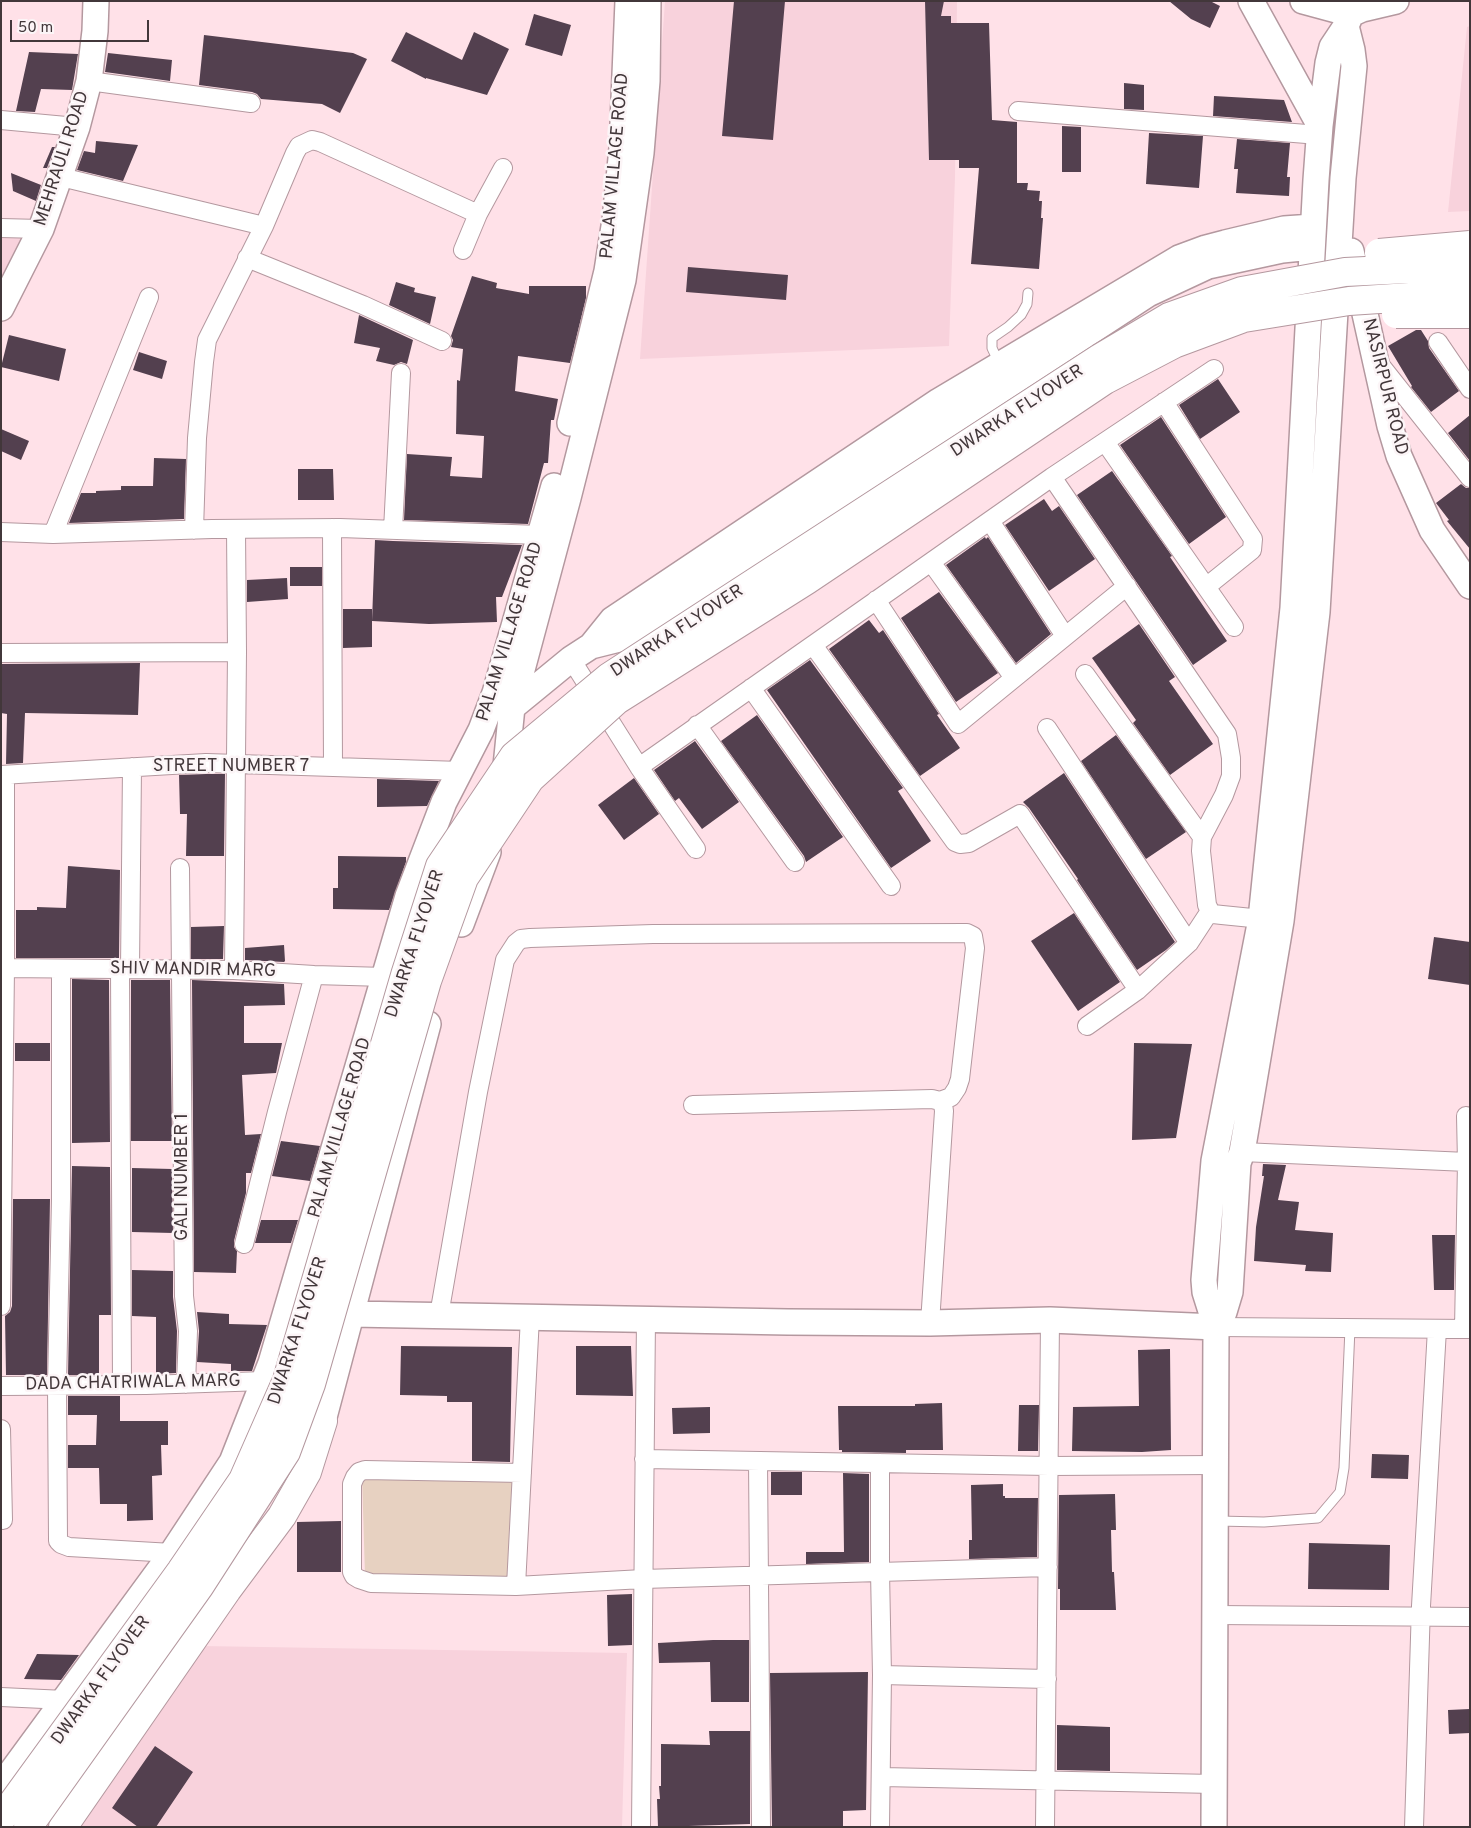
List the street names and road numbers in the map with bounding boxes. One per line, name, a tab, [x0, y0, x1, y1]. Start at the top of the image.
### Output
street label: PALAM VILLAGE ROAD	[597, 72, 635, 260]
street label: MEHRAULI ROAD	[31, 89, 95, 229]
street label: NASIRPUR ROAD	[1357, 316, 1411, 458]
street label: DWARKA FLYOVER	[947, 361, 1089, 463]
street label: PALAM VILLAGE ROAD	[473, 540, 549, 724]
street label: DWARKA FLYOVER	[607, 581, 749, 683]
street label: STREET NUMBER 7	[153, 756, 309, 778]
street label: DWARKA FLYOVER	[382, 867, 450, 1021]
street label: SHIV MANDIR MARG	[110, 959, 276, 983]
street label: PALAM VILLAGE ROAD	[305, 1035, 377, 1221]
street label: GALI NUMBER 1	[172, 1113, 194, 1241]
street label: DWARKA FLYOVER	[265, 1254, 333, 1408]
street label: DADA CHATRIWALA MARG	[25, 1371, 241, 1397]
street label: DWARKA FLYOVER	[48, 1612, 156, 1750]

